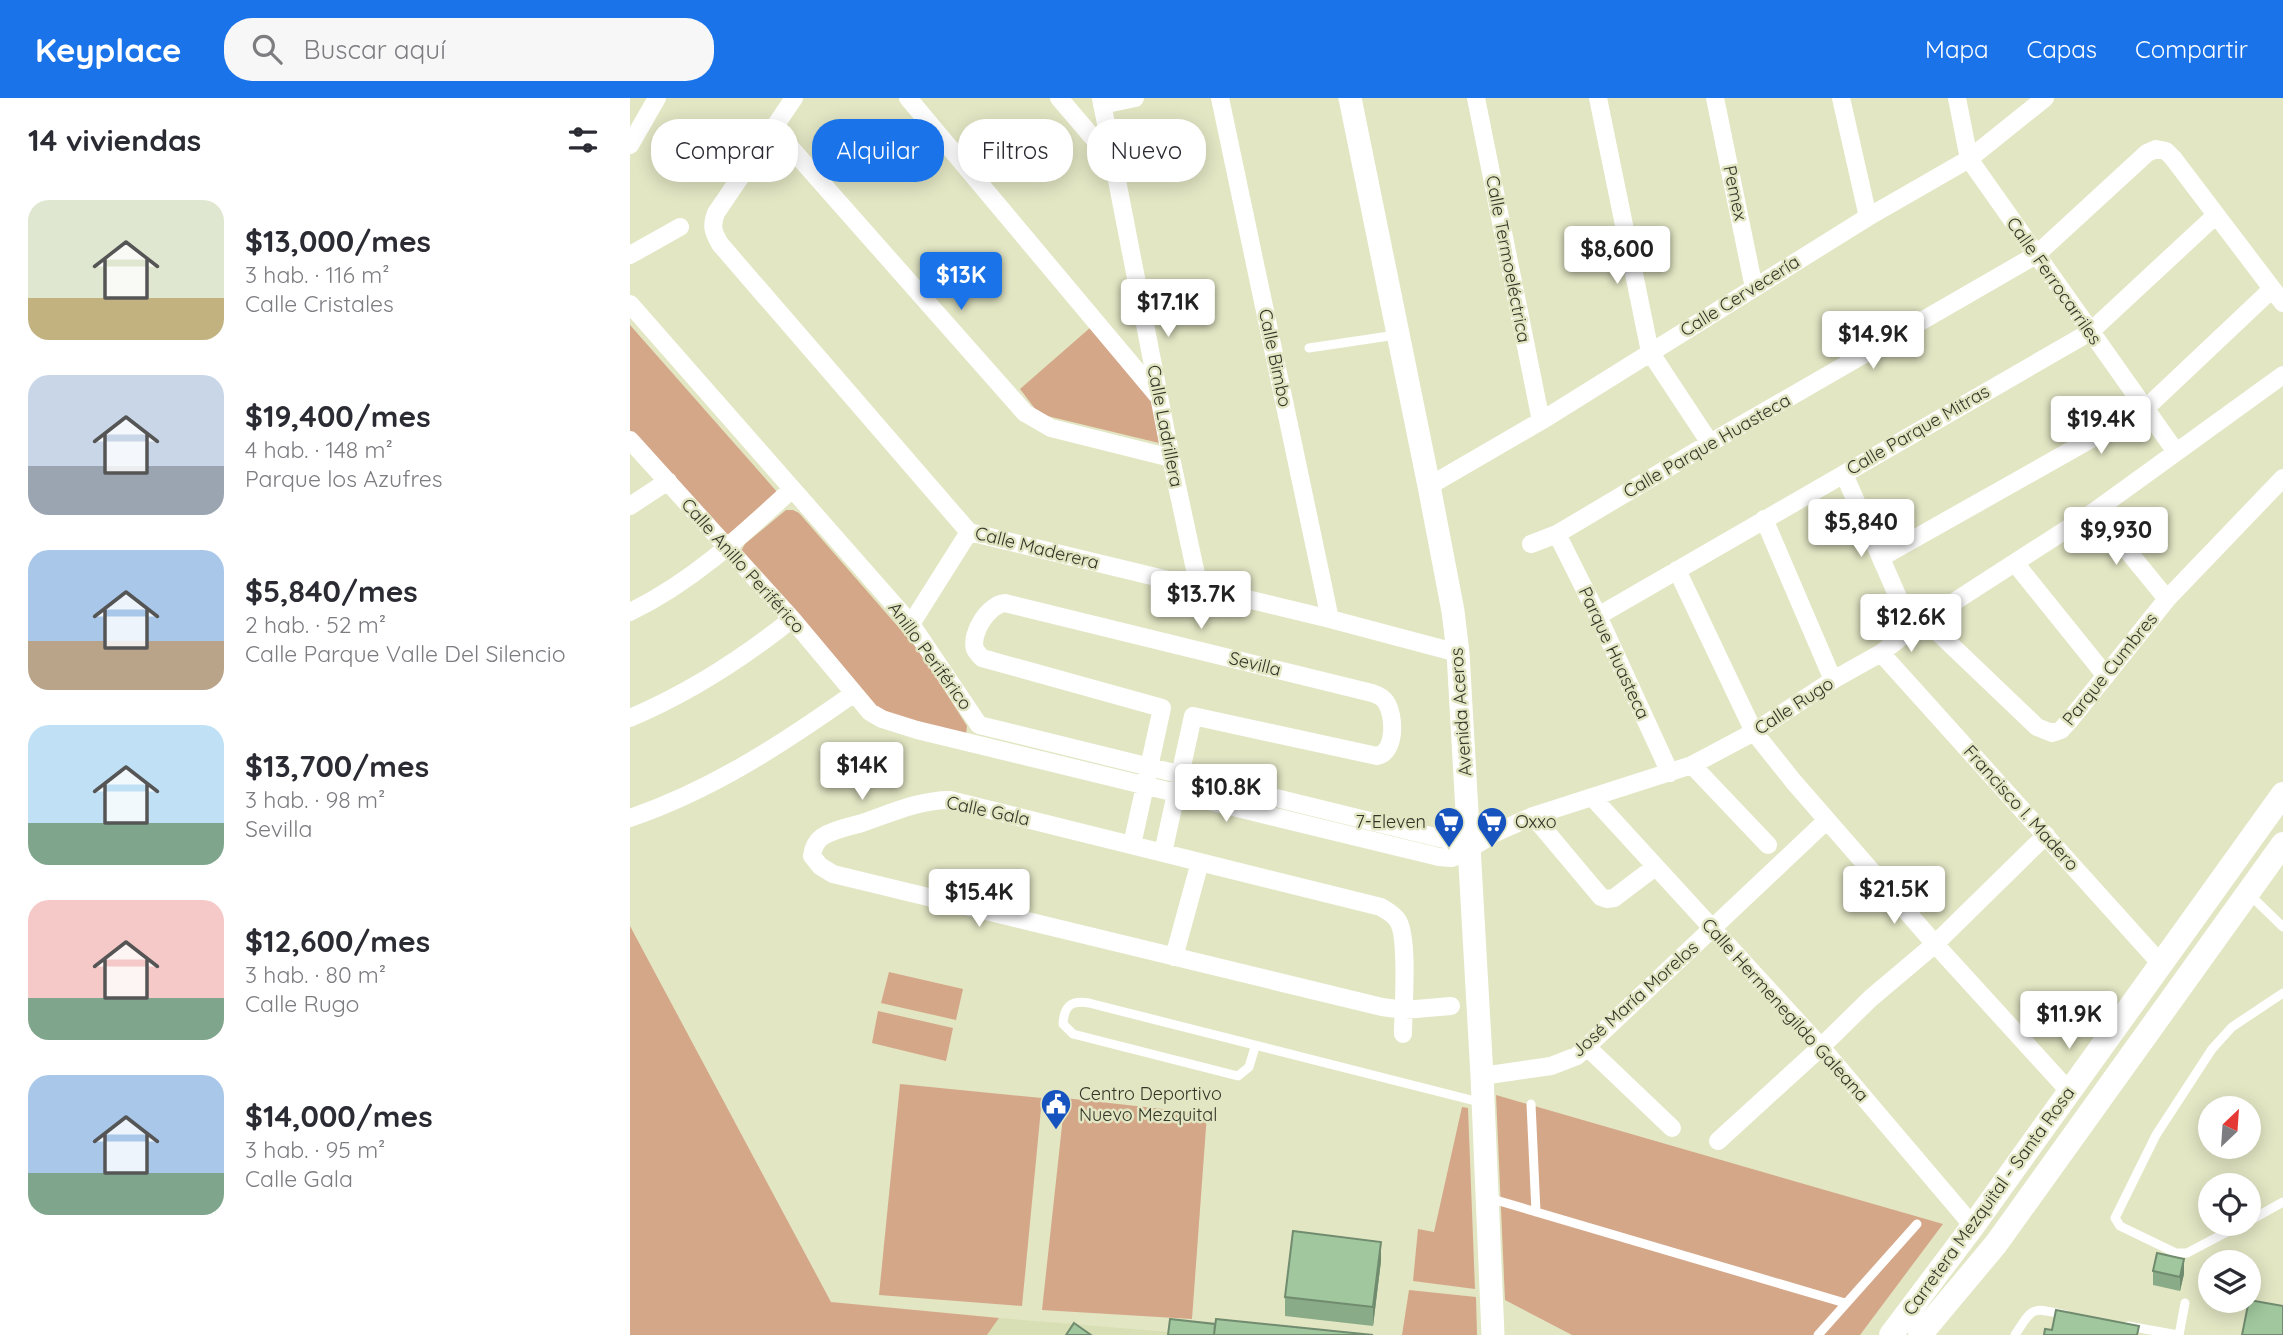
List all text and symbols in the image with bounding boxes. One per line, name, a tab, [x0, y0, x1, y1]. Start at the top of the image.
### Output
search box	[224, 18, 714, 81]
text: Keyplace	[35, 29, 182, 70]
icon: search	[248, 30, 286, 68]
text: Buscar aquí	[304, 33, 446, 66]
text: Mapa	[1925, 34, 1989, 64]
text: Capas	[2027, 34, 2097, 64]
text: Compartir	[2135, 34, 2248, 64]
chip: Comprar	[651, 119, 798, 182]
chip: Alquilar	[812, 119, 944, 182]
chip: Filtros	[958, 119, 1073, 182]
chip: Nuevo	[1087, 119, 1206, 182]
text: 14 viviendas	[28, 121, 201, 159]
icon: filters	[564, 121, 602, 159]
street label: Pemex	[1718, 163, 1753, 223]
street label: Calle Termoeléctrica	[1481, 173, 1536, 344]
street label: Calle Ferrocarriles	[2002, 212, 2107, 349]
text: $13,000/mes	[245, 222, 431, 260]
pin: $8,600	[1560, 226, 1674, 286]
icon: home	[84, 228, 168, 312]
text: $8,600	[1580, 234, 1654, 263]
street label: Calle Cervecería	[1676, 250, 1804, 341]
pin: $13K	[920, 252, 1002, 312]
text: 3 hab. · 116 m²	[245, 260, 389, 289]
text: $13K	[936, 260, 986, 289]
pin: $17.1K	[1111, 280, 1225, 339]
text: $17.1K	[1137, 287, 1199, 316]
text: Calle Cristales	[245, 289, 394, 318]
street label: Calle Bimbo	[1254, 307, 1297, 409]
pin: $14.9K	[1816, 312, 1930, 371]
text: $14.9K	[1838, 319, 1908, 348]
street label: Calle Ladrillera	[1142, 363, 1189, 489]
street label: Calle Parque Mitras	[1842, 379, 1993, 480]
street label: Calle Parque Huasteca	[1619, 388, 1794, 503]
pin: $19.4K	[2044, 396, 2158, 456]
text: $19,400/mes	[245, 397, 431, 435]
icon: home	[84, 403, 168, 487]
text: $19.4K	[2067, 404, 2135, 433]
text: 4 hab. · 148 m²	[245, 435, 393, 464]
text: Parque los Azufres	[245, 464, 443, 493]
street label: Calle Anillo Periférico	[677, 493, 810, 638]
pin: $5,840	[1804, 500, 1918, 559]
text: $5,840	[1824, 507, 1898, 536]
pin: $9,930	[2059, 508, 2173, 567]
text: $9,930	[2080, 515, 2152, 544]
street label: Calle Maderera	[973, 521, 1102, 574]
text: $5,840/mes	[245, 572, 418, 610]
pin: $13.7K	[1144, 572, 1258, 631]
icon: home	[84, 578, 168, 662]
text: $13.7K	[1167, 579, 1235, 608]
street label: Parque Huasteca	[1574, 583, 1655, 723]
pin: $12.6K	[1854, 594, 1968, 654]
street label: Anillo Periférico	[883, 597, 977, 714]
text: $12.6K	[1876, 602, 1946, 631]
street label: Parque Cumbres	[2057, 608, 2162, 730]
text: 2 hab. · 52 m²	[245, 610, 386, 639]
text: Calle Parque Valle Del Silencio	[245, 639, 566, 668]
street label: Sevilla	[1227, 646, 1284, 681]
street label: Avenida Aceros	[1445, 647, 1476, 777]
street label: Calle Rugo	[1750, 672, 1838, 740]
street label: Francisco I. Madero	[1959, 740, 2084, 875]
pin: $14K	[821, 742, 903, 802]
text: $13,700/mes	[245, 747, 429, 785]
text: $14K	[836, 750, 888, 779]
icon: home	[84, 753, 168, 837]
pin: $10.8K	[1169, 764, 1283, 824]
text: $10.8K	[1191, 772, 1261, 801]
text: 3 hab. · 98 m²	[245, 785, 385, 814]
street label: Calle Gala	[944, 790, 1032, 831]
supermarket icon: 7-Eleven	[1432, 805, 1466, 849]
supermarket icon: Oxxo	[1475, 805, 1509, 849]
place label: 7-Eleven	[1355, 810, 1426, 833]
place label: Oxxo	[1515, 810, 1557, 833]
text: Sevilla	[245, 814, 312, 843]
pin: $21.5K	[1837, 866, 1951, 926]
pin: $15.4K	[922, 870, 1036, 929]
text: $21.5K	[1859, 874, 1929, 903]
text: $15.4K	[945, 877, 1013, 906]
street label: Calle Hermenegildo Galeana	[1697, 913, 1874, 1106]
text: $12,600/mes	[245, 922, 430, 960]
icon: home	[84, 928, 168, 1012]
street label: José María Morelos	[1566, 936, 1703, 1062]
text: 3 hab. · 80 m²	[245, 960, 386, 989]
text: Calle Rugo	[245, 989, 359, 1018]
pin: $11.9K	[2012, 992, 2126, 1051]
text: $11.9K	[2036, 999, 2102, 1028]
place label: Centro Deportivo Nuevo Mezquital	[1079, 1082, 1222, 1126]
street label: Carretera Mezquital - Santa Rosa	[1898, 1082, 2079, 1320]
public building icon: Centro Deportivo Nuevo Mezquital	[1039, 1087, 1073, 1131]
north arrow	[2198, 1096, 2261, 1158]
map controls	[2198, 1096, 2261, 1313]
text: $14,000/mes	[245, 1097, 433, 1135]
icon: home	[84, 1103, 168, 1187]
text: 3 hab. · 95 m²	[245, 1135, 385, 1164]
text: Calle Gala	[245, 1164, 353, 1193]
button: locate	[2198, 1173, 2261, 1236]
button: layers	[2198, 1250, 2261, 1313]

